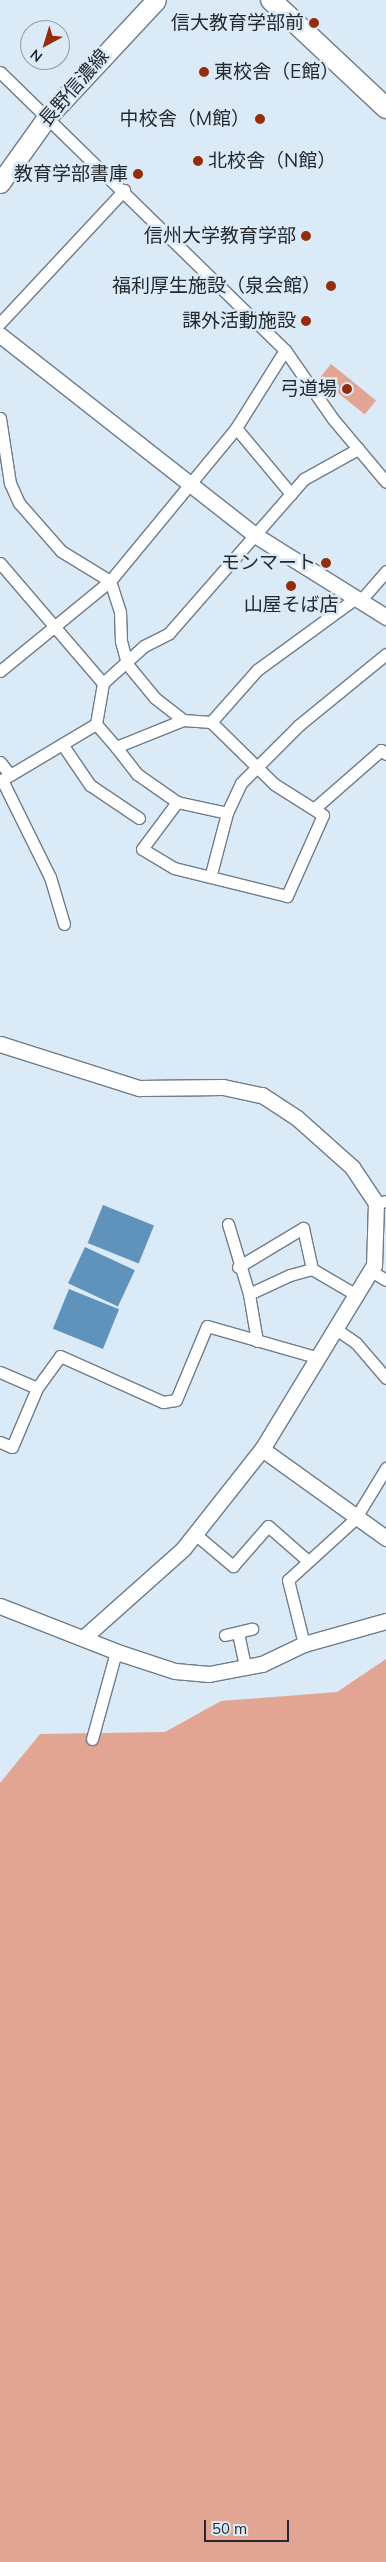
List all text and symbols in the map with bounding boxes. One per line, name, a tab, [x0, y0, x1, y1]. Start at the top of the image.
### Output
place label: 信大教育学部前	[171, 12, 304, 34]
marker: 信大教育学部前	[308, 17, 320, 29]
north arrow	[20, 20, 70, 70]
street label: 長野信濃線	[34, 45, 114, 131]
text: N	[26, 46, 46, 66]
place label: 東校舎（E館）	[214, 61, 339, 83]
marker: 東校舎（E館）	[198, 66, 210, 78]
place label: 中校舎（M館）	[120, 108, 250, 130]
marker: 中校舎（M館）	[254, 113, 266, 125]
place label: 北校舎（N館）	[208, 150, 336, 172]
marker: 北校舎（N館）	[192, 155, 204, 167]
place label: 教育学部書庫	[14, 163, 128, 185]
marker: 教育学部書庫	[132, 168, 144, 180]
place label: 信州大学教育学部	[144, 225, 296, 247]
marker: 信州大学教育学部	[300, 230, 312, 242]
place label: 福利厚生施設（泉会館）	[112, 275, 321, 297]
marker: 福利厚生施設（泉会館）	[325, 280, 337, 292]
place label: 課外活動施設	[182, 310, 296, 332]
marker: 課外活動施設	[300, 315, 312, 327]
place label: 弓道場	[280, 378, 337, 400]
marker: 弓道場	[341, 383, 353, 395]
place label: モンマート	[221, 552, 316, 574]
marker: モンマート	[320, 557, 332, 569]
marker: 山屋そば店	[285, 580, 297, 592]
place label: 山屋そば店	[244, 594, 338, 616]
scale bar	[206, 2510, 291, 2542]
text: 50 m	[212, 2519, 247, 2538]

